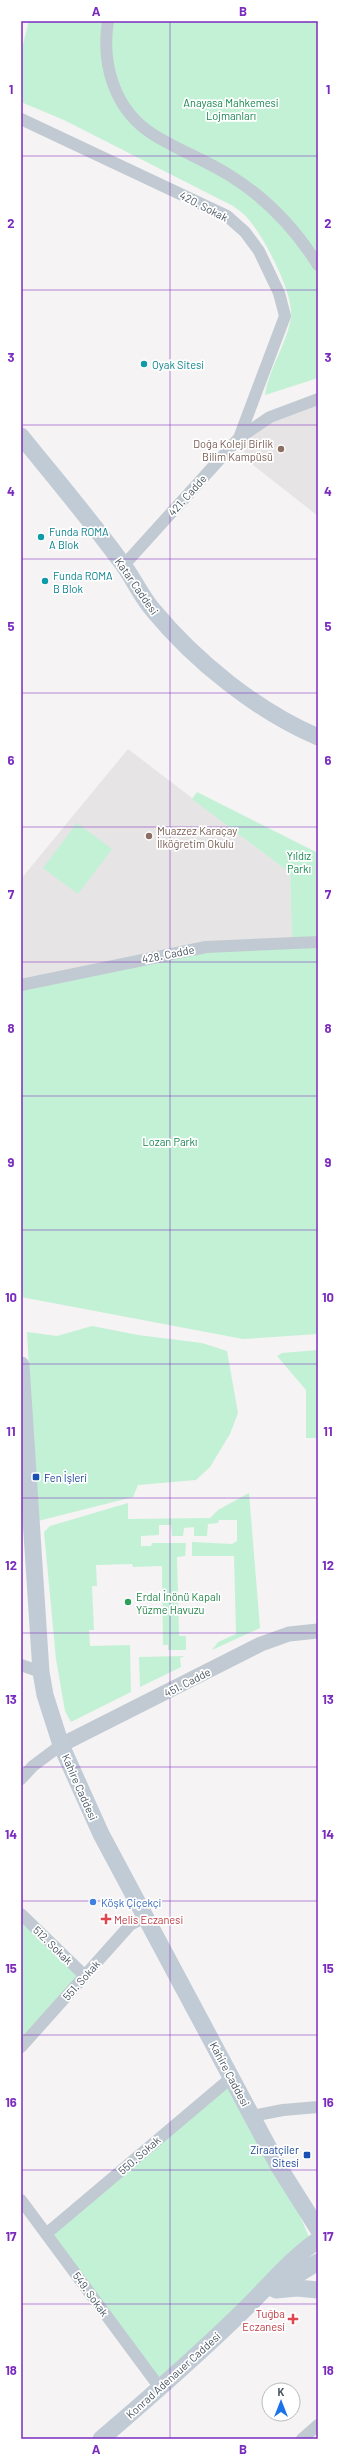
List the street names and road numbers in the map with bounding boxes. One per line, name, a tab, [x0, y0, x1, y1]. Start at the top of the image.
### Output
street label: 420. Sokak	[178, 188, 231, 224]
street label: 421. Cadde	[165, 472, 209, 518]
street label: Katar Caddesi	[113, 555, 161, 617]
street label: 428. Cadde	[141, 943, 195, 965]
street label: 451. Cadde	[161, 1665, 213, 1699]
street label: Kahire Caddesi	[60, 1752, 100, 1822]
street label: 512. Sokak	[31, 1923, 76, 1967]
street label: 551. Sokak	[60, 1957, 103, 2003]
street label: Kahire Caddesi	[208, 2040, 253, 2109]
street label: 550. Sokak	[115, 2133, 163, 2177]
street label: 549. Sokak	[71, 2269, 112, 2319]
street label: Konrad Adenauer Caddesi	[123, 2329, 223, 2421]

